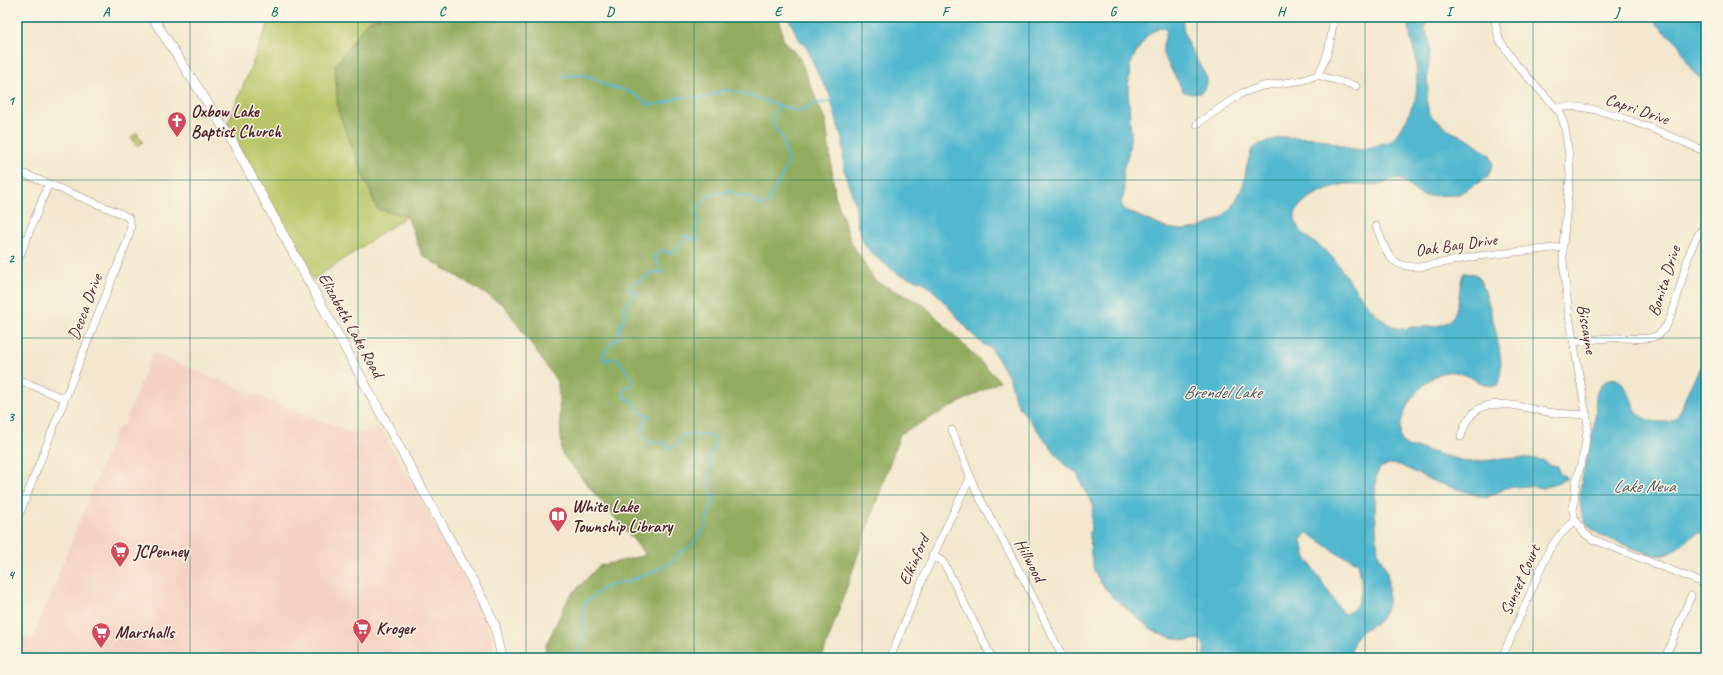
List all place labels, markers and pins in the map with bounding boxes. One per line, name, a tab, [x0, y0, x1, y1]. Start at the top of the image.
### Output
place label: Oxbow Lake Baptist Church	[191, 101, 282, 142]
church icon: Oxbow Lake Baptist Church	[166, 110, 188, 138]
place label: White Lake Township Library	[572, 496, 675, 537]
library icon: White Lake Township Library	[547, 505, 569, 533]
supermarket icon: JCPenney	[109, 540, 131, 568]
place label: JCPenney	[133, 541, 191, 562]
supermarket icon: Kroger	[351, 617, 373, 645]
place label: Kroger	[376, 618, 417, 639]
supermarket icon: Marshalls	[90, 621, 112, 649]
place label: Marshalls	[115, 622, 176, 643]

